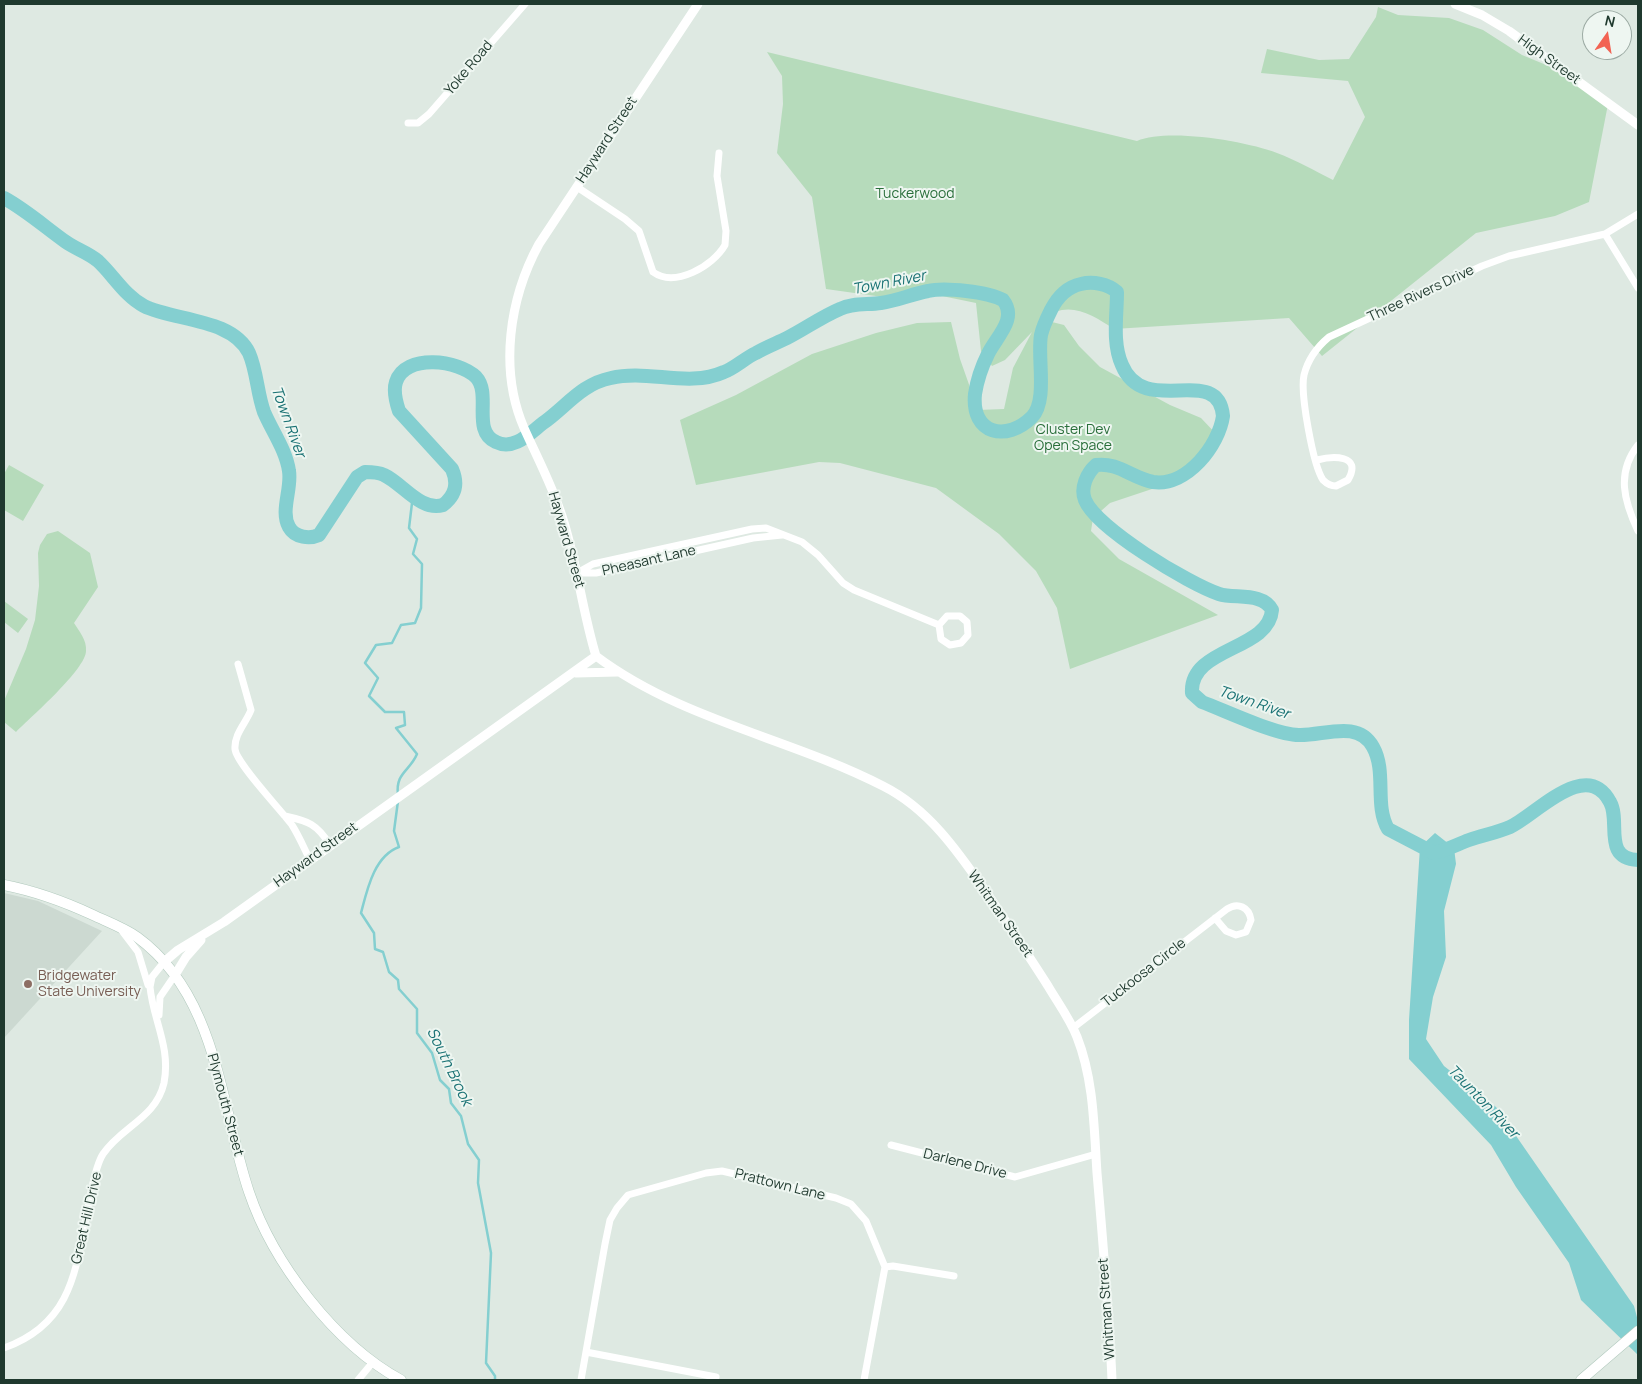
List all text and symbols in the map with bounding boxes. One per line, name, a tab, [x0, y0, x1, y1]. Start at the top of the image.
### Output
north arrow	[1582, 10, 1632, 60]
text: N	[1603, 10, 1617, 31]
street label: High Street	[1514, 32, 1584, 88]
street label: Yoke Road	[441, 37, 497, 99]
street label: Hayward Street	[573, 94, 641, 186]
park label: Tuckerwood	[875, 186, 955, 202]
street label: Three Rivers Drive	[1365, 262, 1477, 326]
water label: Town River	[851, 267, 927, 299]
water label: Town River	[267, 384, 309, 460]
park label: Cluster Dev Open Space	[1034, 422, 1112, 454]
street label: Hayward Street	[544, 490, 588, 590]
street label: Pheasant Lane	[600, 542, 698, 580]
water label: Town River	[1216, 682, 1292, 724]
street label: Hayward Street	[271, 819, 361, 891]
street label: Whitman Street	[964, 867, 1036, 961]
street label: Tuckoosa Circle	[1099, 935, 1189, 1011]
place label: Bridgewater State University	[38, 968, 141, 1000]
marker: Bridgewater State University	[22, 978, 34, 990]
water label: South Brook	[422, 1025, 476, 1109]
street label: Plymouth Street	[203, 1052, 247, 1158]
water label: Taunton River	[1444, 1062, 1522, 1142]
street label: Darlene Drive	[922, 1146, 1008, 1182]
street label: Prattown Lane	[733, 1166, 827, 1204]
street label: Great Hill Drive	[68, 1170, 106, 1266]
street label: Whitman Street	[1095, 1257, 1119, 1361]

